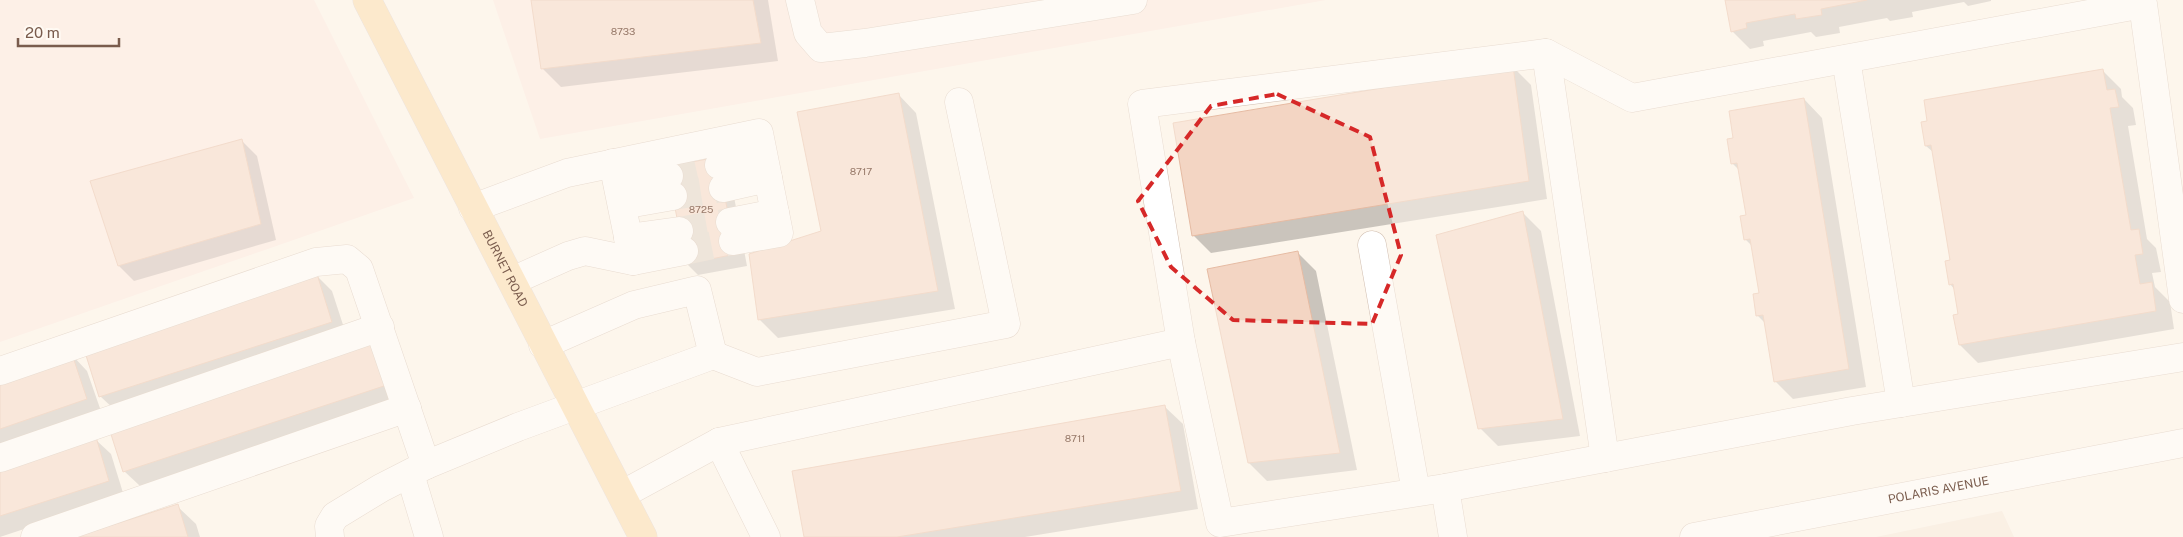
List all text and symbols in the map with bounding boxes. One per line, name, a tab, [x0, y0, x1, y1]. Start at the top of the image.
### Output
scale bar	[18, 15, 119, 47]
text: 20 m	[25, 24, 60, 41]
house number: 8733	[611, 25, 635, 37]
house number: 8717	[850, 165, 872, 177]
house number: 8725	[689, 203, 713, 215]
street label: BURNET ROAD	[479, 228, 531, 309]
house number: 8711	[1065, 432, 1085, 444]
street label: POLARIS AVENUE	[1887, 473, 1990, 507]

